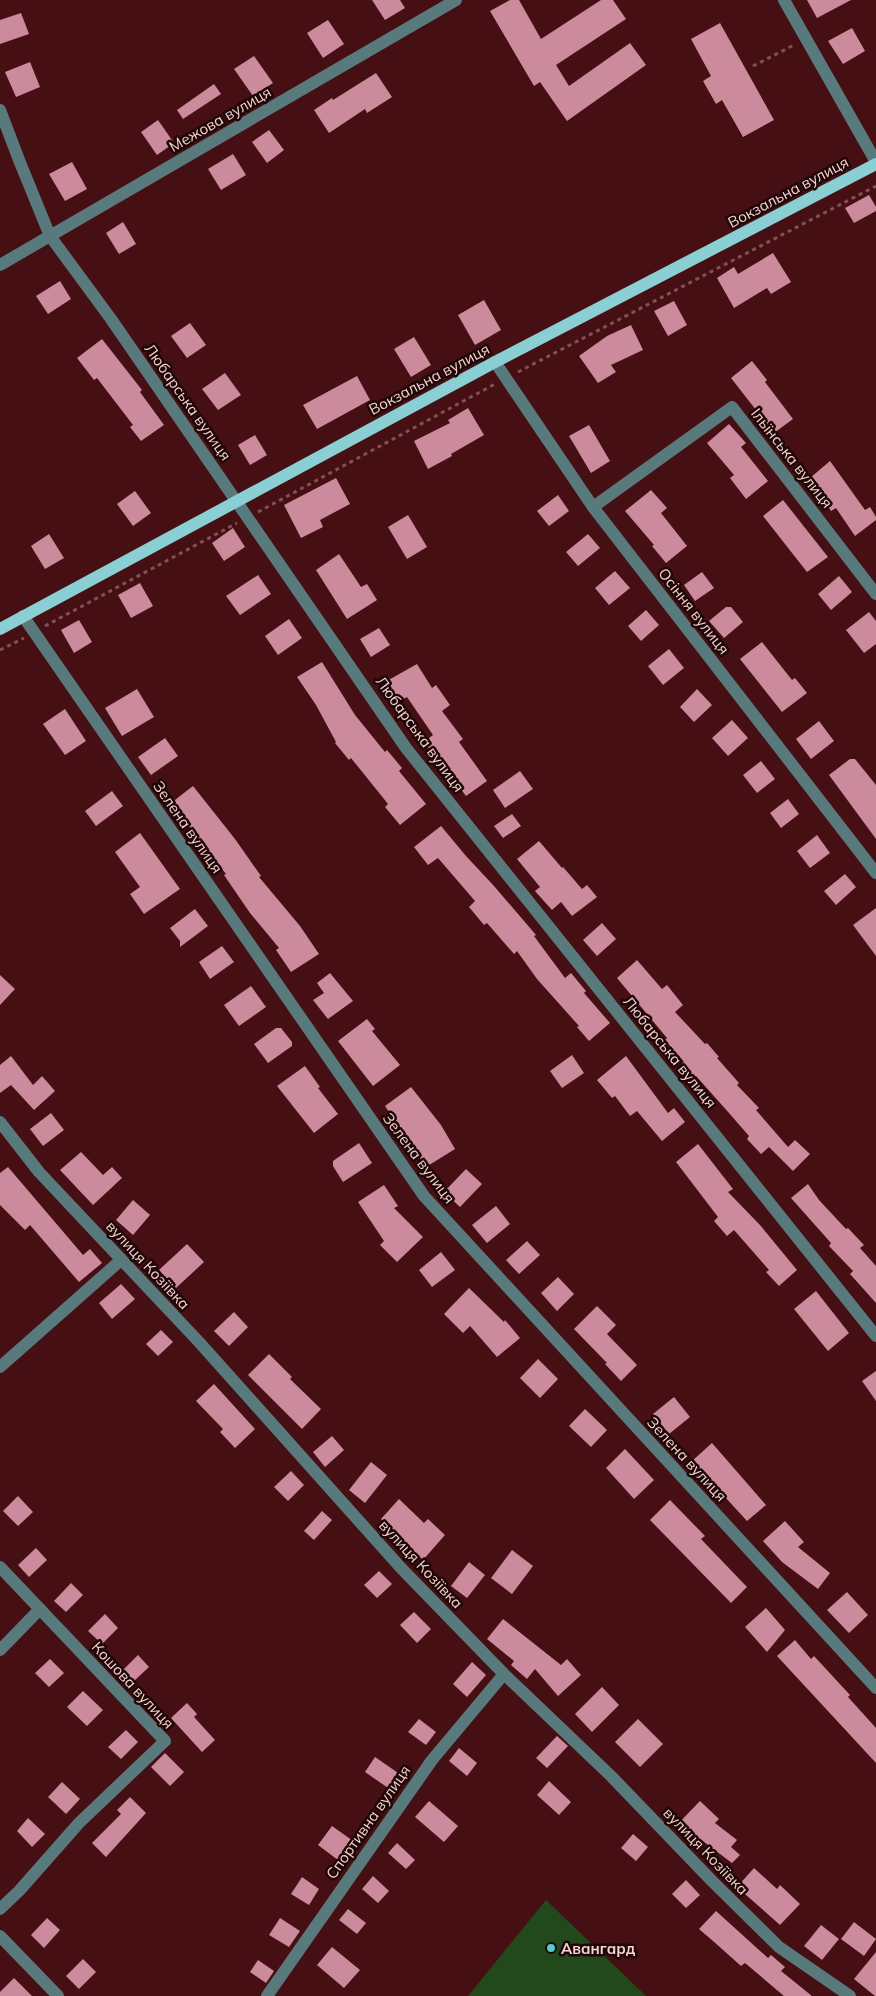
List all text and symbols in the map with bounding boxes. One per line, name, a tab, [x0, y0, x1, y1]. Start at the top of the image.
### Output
street label: Межова вулиця	[166, 82, 274, 156]
street label: Вокзальна вулиця	[724, 152, 852, 232]
street label: Вокзальна вулиця	[365, 339, 493, 419]
street label: Любарська вулиця	[141, 340, 235, 464]
street label: Ільїнська вулиця	[747, 404, 837, 512]
street label: Осіння вулиця	[654, 564, 734, 658]
street label: Любарська вулиця	[372, 672, 468, 796]
street label: Зелена вулиця	[149, 777, 227, 877]
street label: Любарська вулиця	[619, 992, 721, 1112]
street label: Зелена вулиця	[379, 1109, 459, 1207]
street label: вулиця Козіївка	[102, 1217, 194, 1313]
street label: Зелена вулиця	[643, 1413, 731, 1505]
street label: вулиця Козіївка	[375, 1516, 467, 1612]
street label: Кошова вулиця	[88, 1638, 178, 1732]
street label: Спортивна вулиця	[322, 1762, 414, 1882]
street label: вулиця Козіївка	[659, 1803, 753, 1899]
place label: Авангард	[561, 1939, 636, 1958]
marker: Авангард	[545, 1942, 557, 1954]

